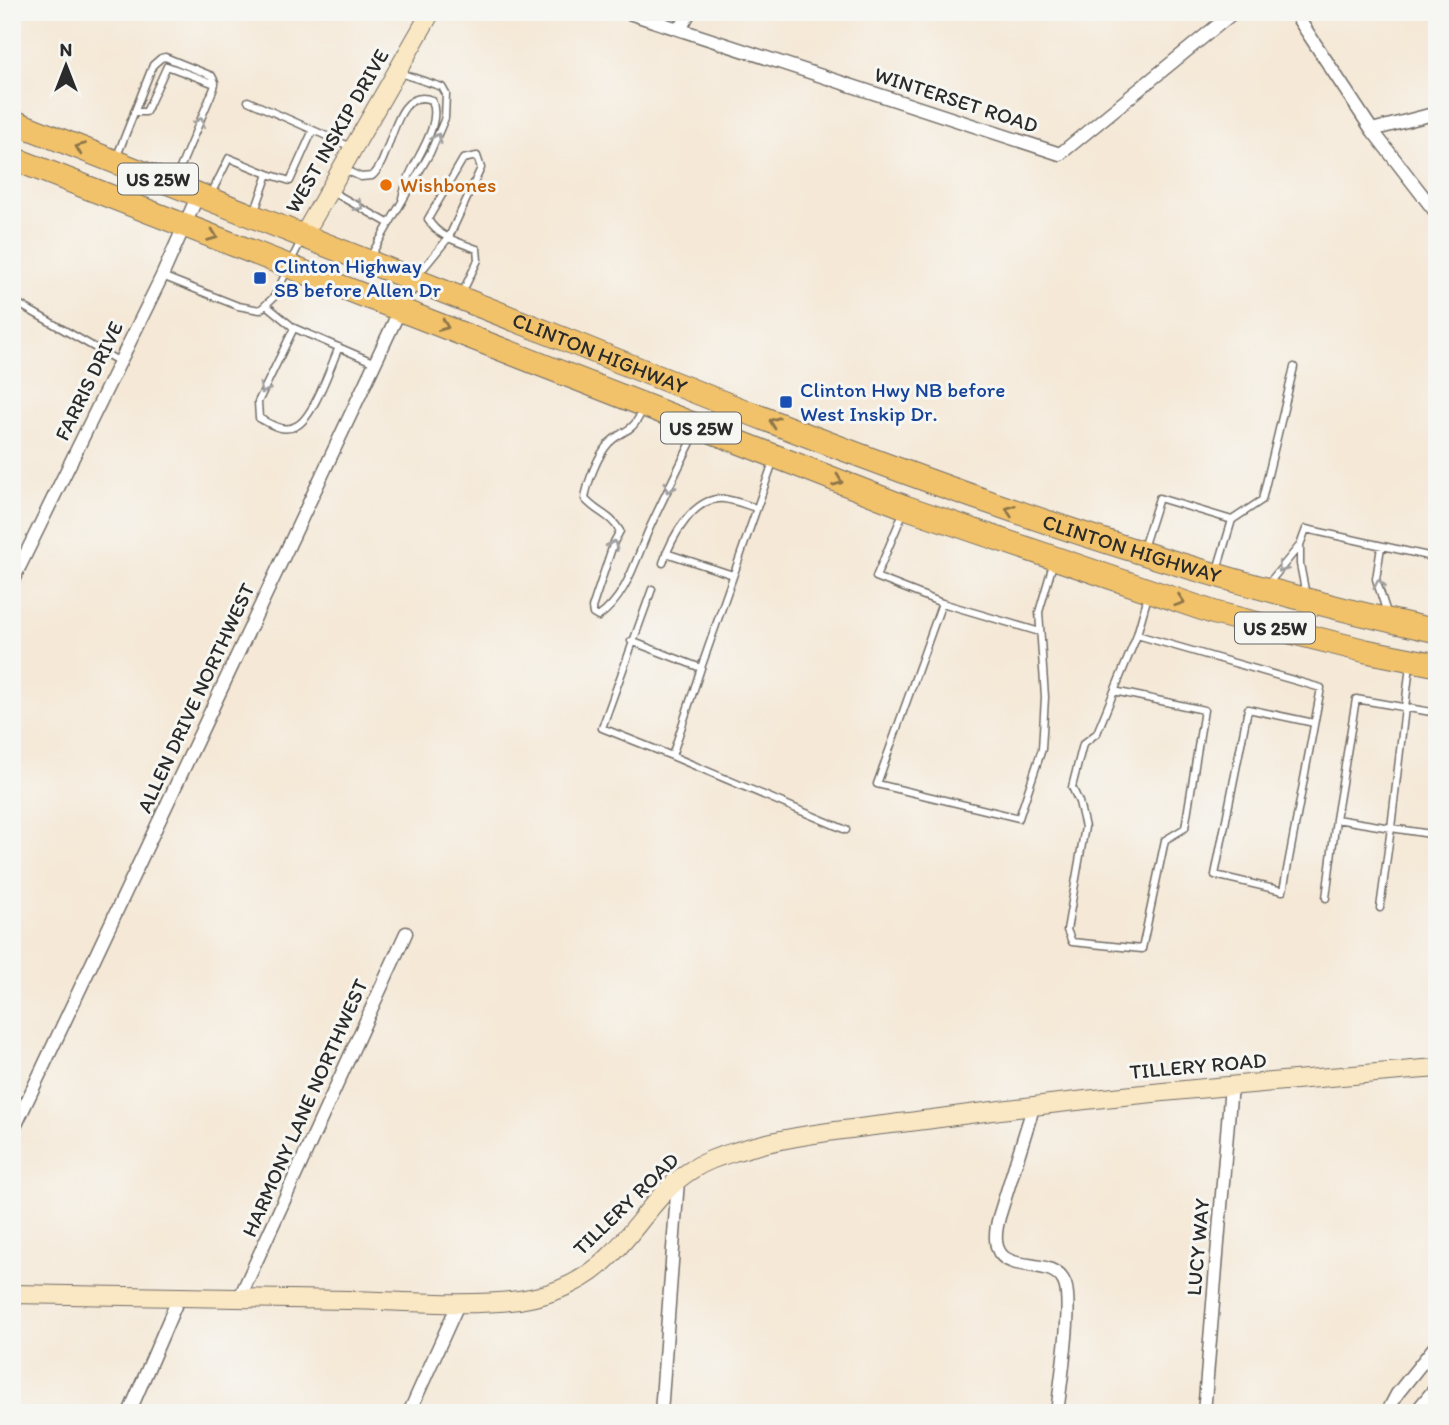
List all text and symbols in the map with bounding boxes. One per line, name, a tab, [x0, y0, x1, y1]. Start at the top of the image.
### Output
north arrow	[32, 32, 102, 102]
text: N	[60, 38, 72, 61]
street label: WEST INSKIP DRIVE	[279, 44, 394, 217]
street label: WINTERSET ROAD	[871, 61, 1041, 138]
one-way arrow	[191, 117, 205, 129]
one-way arrow	[429, 133, 443, 145]
one-way arrow	[75, 143, 87, 157]
road number: US 25W	[118, 164, 198, 195]
place label: Wishbones	[400, 172, 496, 197]
marker: Wishbones	[378, 177, 394, 193]
one-way arrow	[351, 198, 364, 211]
one-way arrow	[206, 227, 218, 241]
place label: Clinton Highway SB before Allen Dr	[274, 253, 441, 302]
marker: Clinton Highway SB before Allen Dr	[252, 270, 268, 286]
street label: CLINTON HIGHWAY	[509, 307, 691, 399]
street label: FARRIS DRIVE	[49, 317, 128, 444]
one-way arrow	[437, 318, 449, 332]
place label: Clinton Hwy NB before West Inskip Dr.	[800, 377, 1005, 426]
one-way arrow	[258, 382, 272, 394]
marker: Clinton Hwy NB before West Inskip Dr.	[778, 394, 794, 410]
road number: US 25W	[661, 412, 741, 444]
one-way arrow	[769, 417, 781, 431]
one-way arrow	[831, 473, 843, 487]
one-way arrow	[663, 481, 677, 493]
one-way arrow	[1005, 504, 1017, 518]
street label: CLINTON HIGHWAY	[1039, 508, 1224, 588]
one-way arrow	[605, 540, 619, 552]
one-way arrow	[1278, 560, 1291, 572]
one-way arrow	[1372, 578, 1387, 590]
street label: ALLEN DRIVE NORTHWEST	[131, 579, 260, 817]
one-way arrow	[1174, 593, 1186, 607]
road number: US 25W	[1235, 612, 1315, 643]
street label: HARMONY LANE NORTHWEST	[236, 975, 373, 1241]
street label: TILLERY ROAD	[1128, 1047, 1268, 1084]
street label: TILLERY ROAD	[568, 1147, 684, 1260]
street label: LUCY WAY	[1181, 1197, 1214, 1297]

